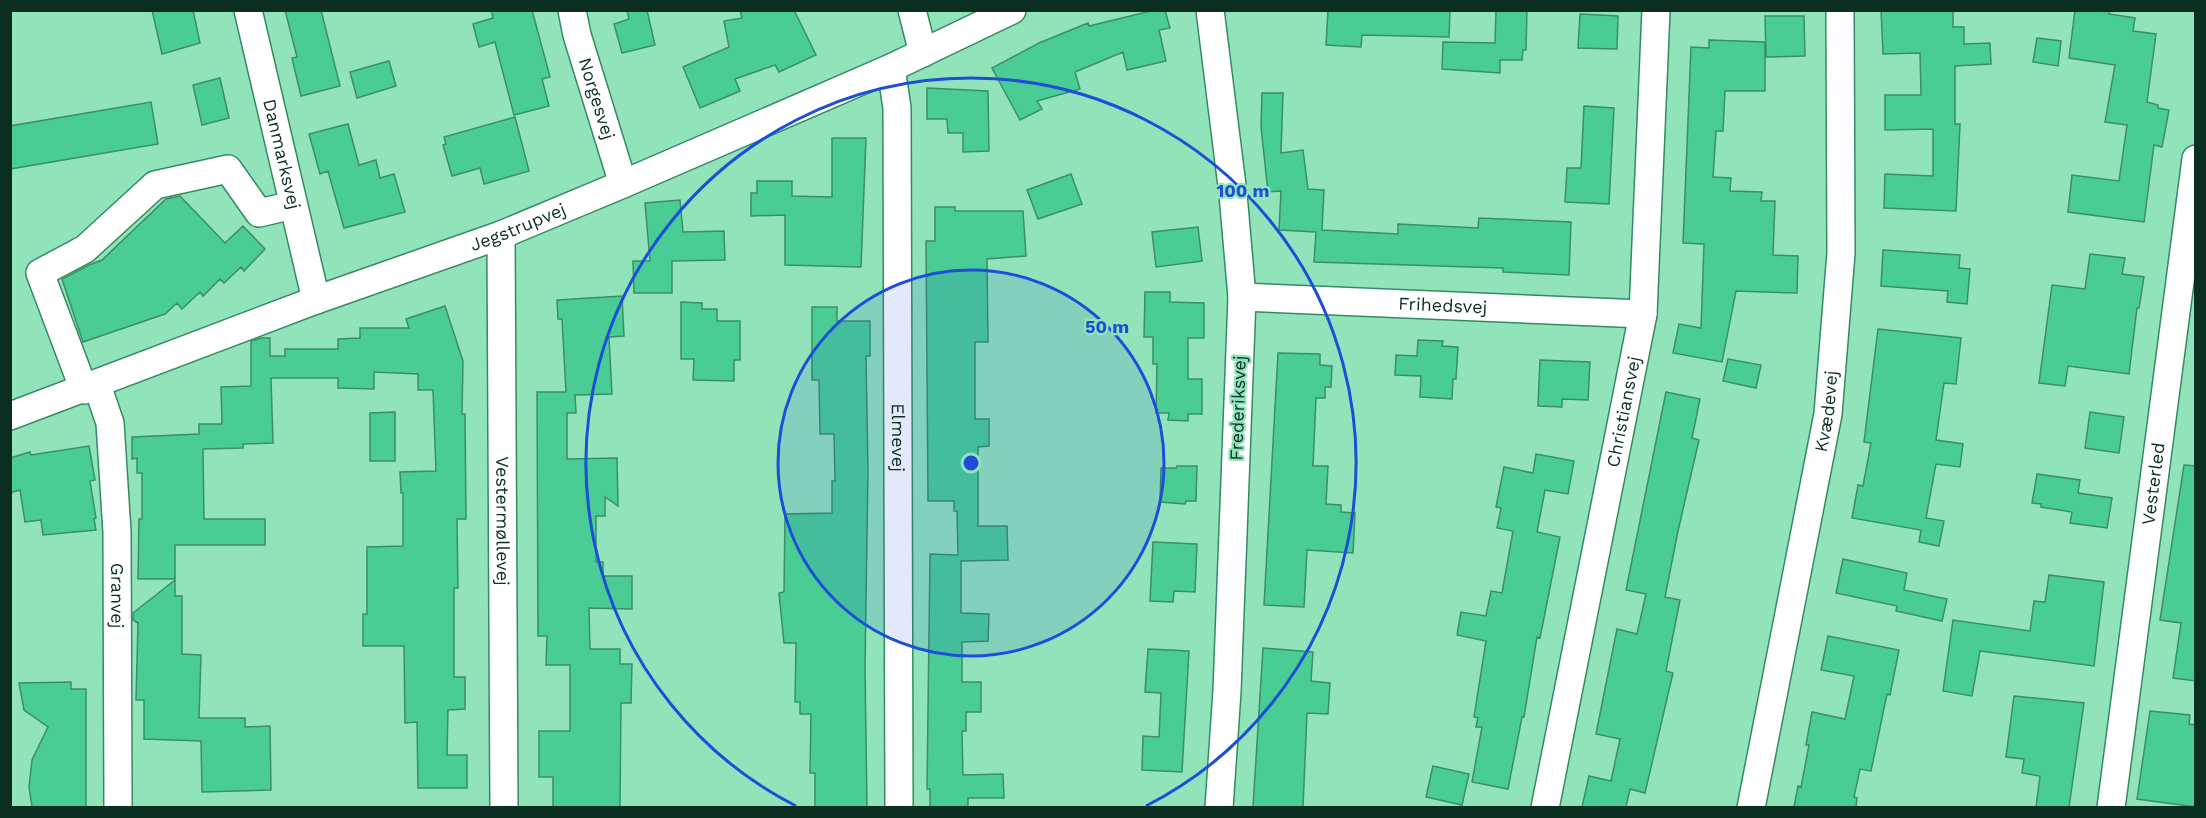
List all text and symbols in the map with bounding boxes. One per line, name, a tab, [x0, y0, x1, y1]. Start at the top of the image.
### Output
street label: Norgesvej	[575, 55, 620, 142]
street label: Danmarksvej	[259, 97, 305, 211]
text: 100 m	[1216, 180, 1270, 201]
street label: Jegstrupvej	[467, 198, 569, 255]
street label: Frihedsvej	[1398, 293, 1488, 317]
text: 50 m	[1085, 316, 1129, 337]
street label: Christiansvej	[1602, 354, 1644, 469]
street label: Frederiksvej	[1225, 355, 1250, 461]
street label: Kvædevej	[1810, 370, 1841, 454]
street label: Elmevej	[888, 403, 909, 472]
street label: Vesterled	[2137, 441, 2169, 526]
centre of rings	[961, 453, 981, 473]
street label: Vestermøllevej	[492, 456, 514, 586]
street label: Granvej	[107, 563, 128, 629]

